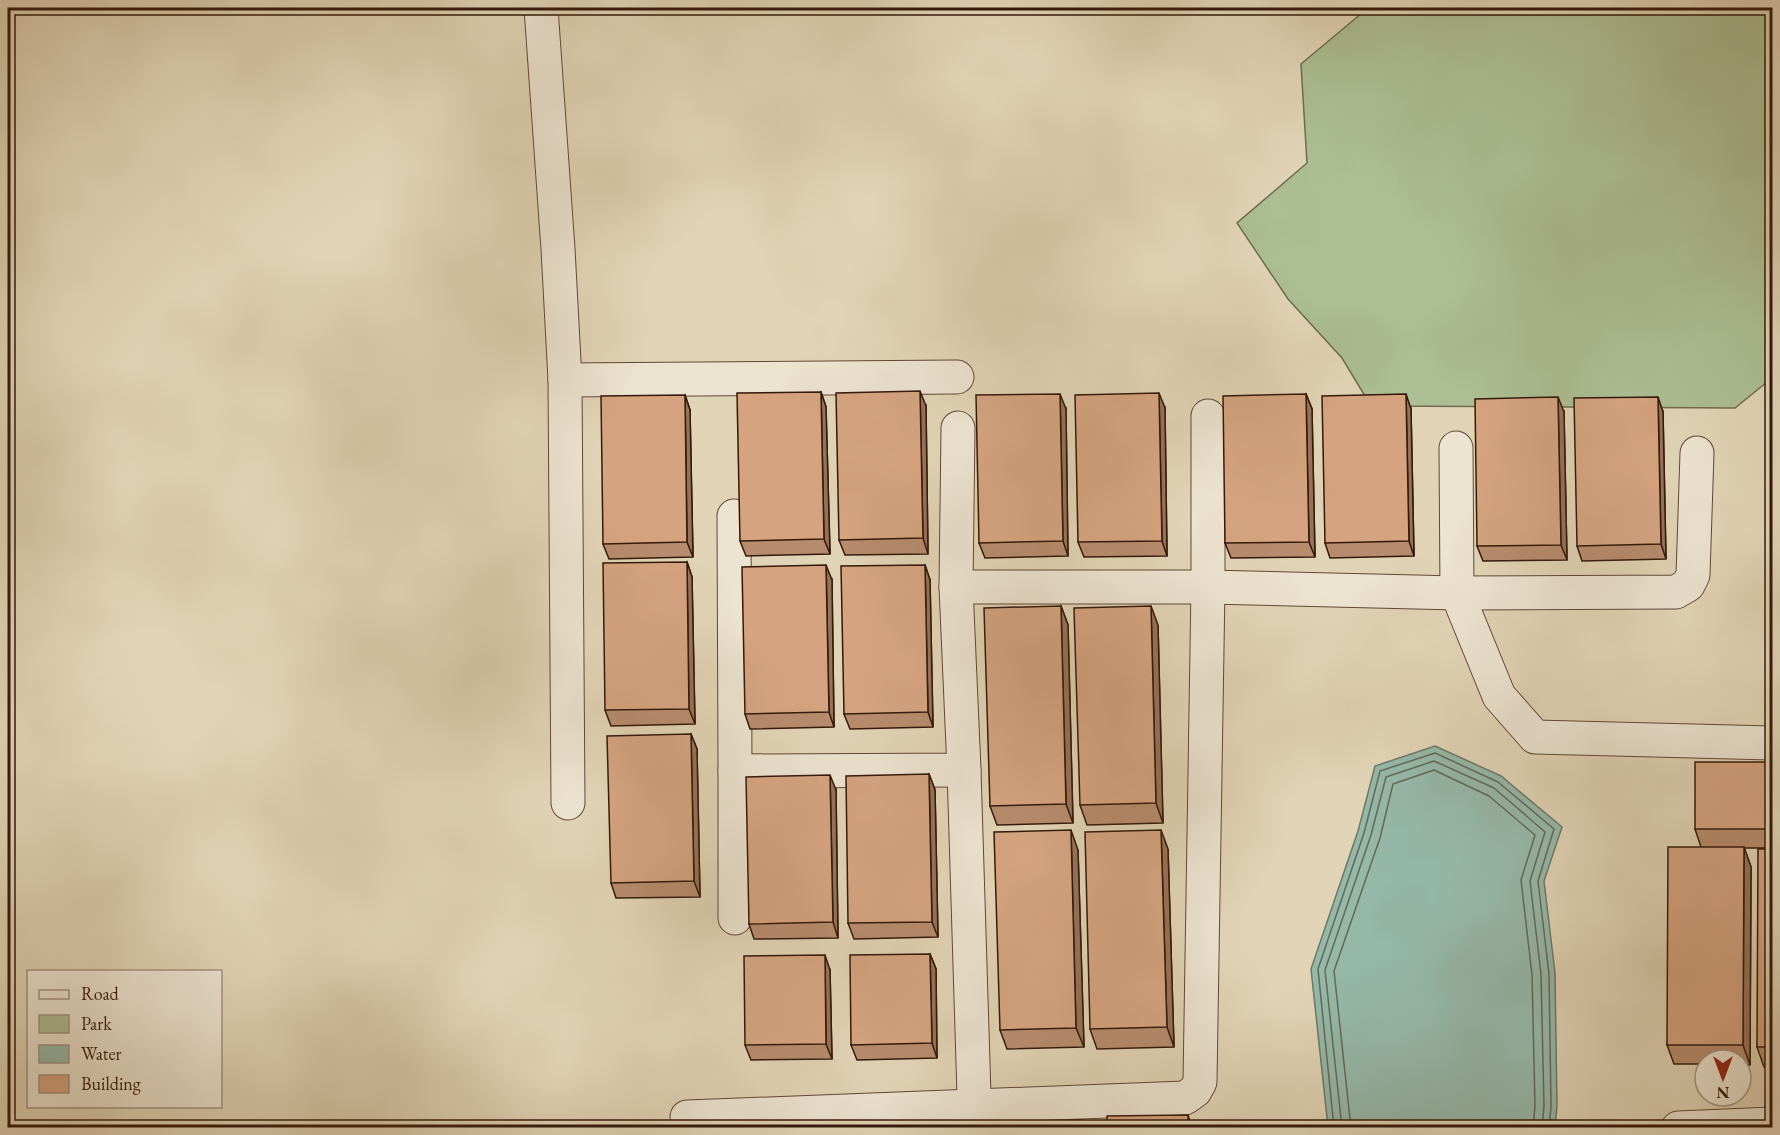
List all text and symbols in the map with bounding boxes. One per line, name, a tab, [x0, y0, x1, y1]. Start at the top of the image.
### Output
legend	[27, 970, 222, 1108]
text: Road	[81, 982, 120, 1005]
text: Park	[81, 1012, 112, 1035]
text: Water	[81, 1042, 122, 1065]
north arrow	[1693, 1048, 1753, 1108]
text: Building	[81, 1072, 141, 1095]
text: N	[1716, 1082, 1729, 1103]

